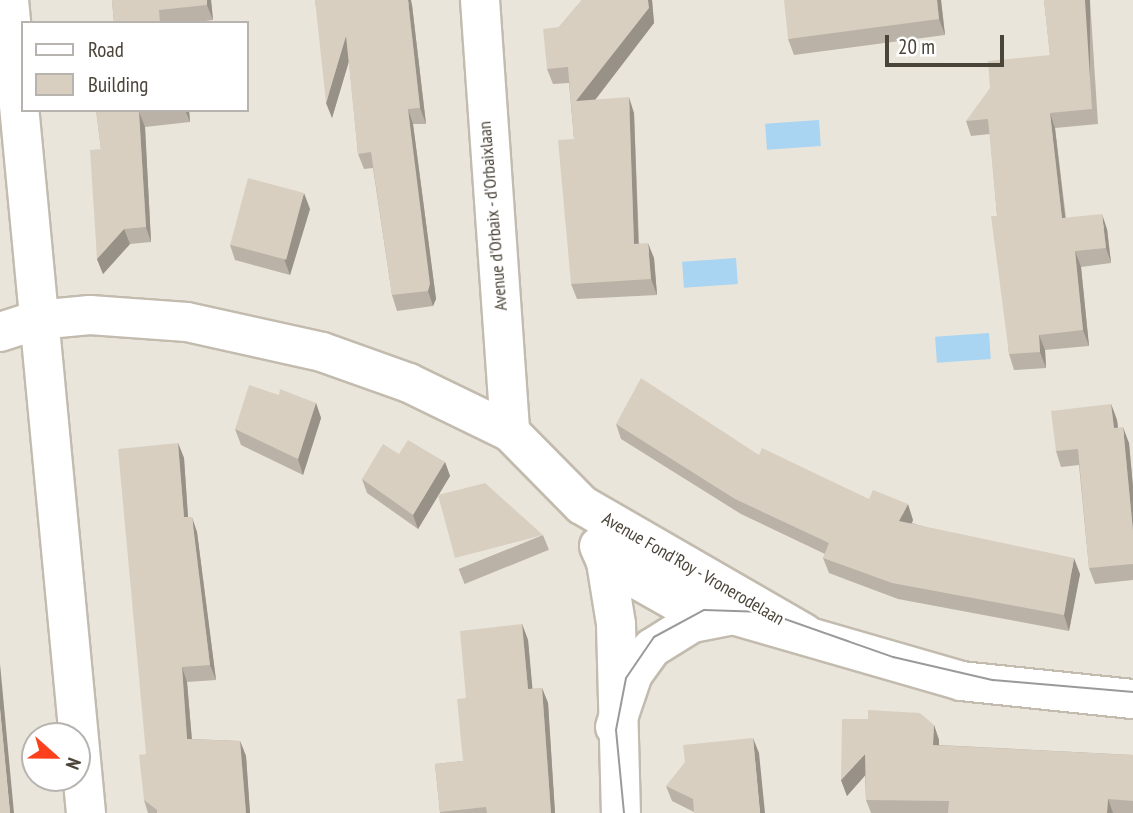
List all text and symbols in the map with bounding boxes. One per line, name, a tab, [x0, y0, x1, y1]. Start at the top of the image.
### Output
legend	[21, 21, 248, 112]
scale bar	[888, 21, 1007, 65]
text: 20 m	[898, 33, 935, 60]
text: Road	[88, 36, 124, 63]
text: Building	[88, 71, 148, 98]
street label: Avenue d'Orbaix - d'Orbaixlaan	[474, 119, 512, 313]
street label: Avenue Fond'Roy - Vronerodelaan	[597, 507, 789, 631]
north arrow	[21, 722, 91, 792]
text: N	[61, 755, 87, 773]

